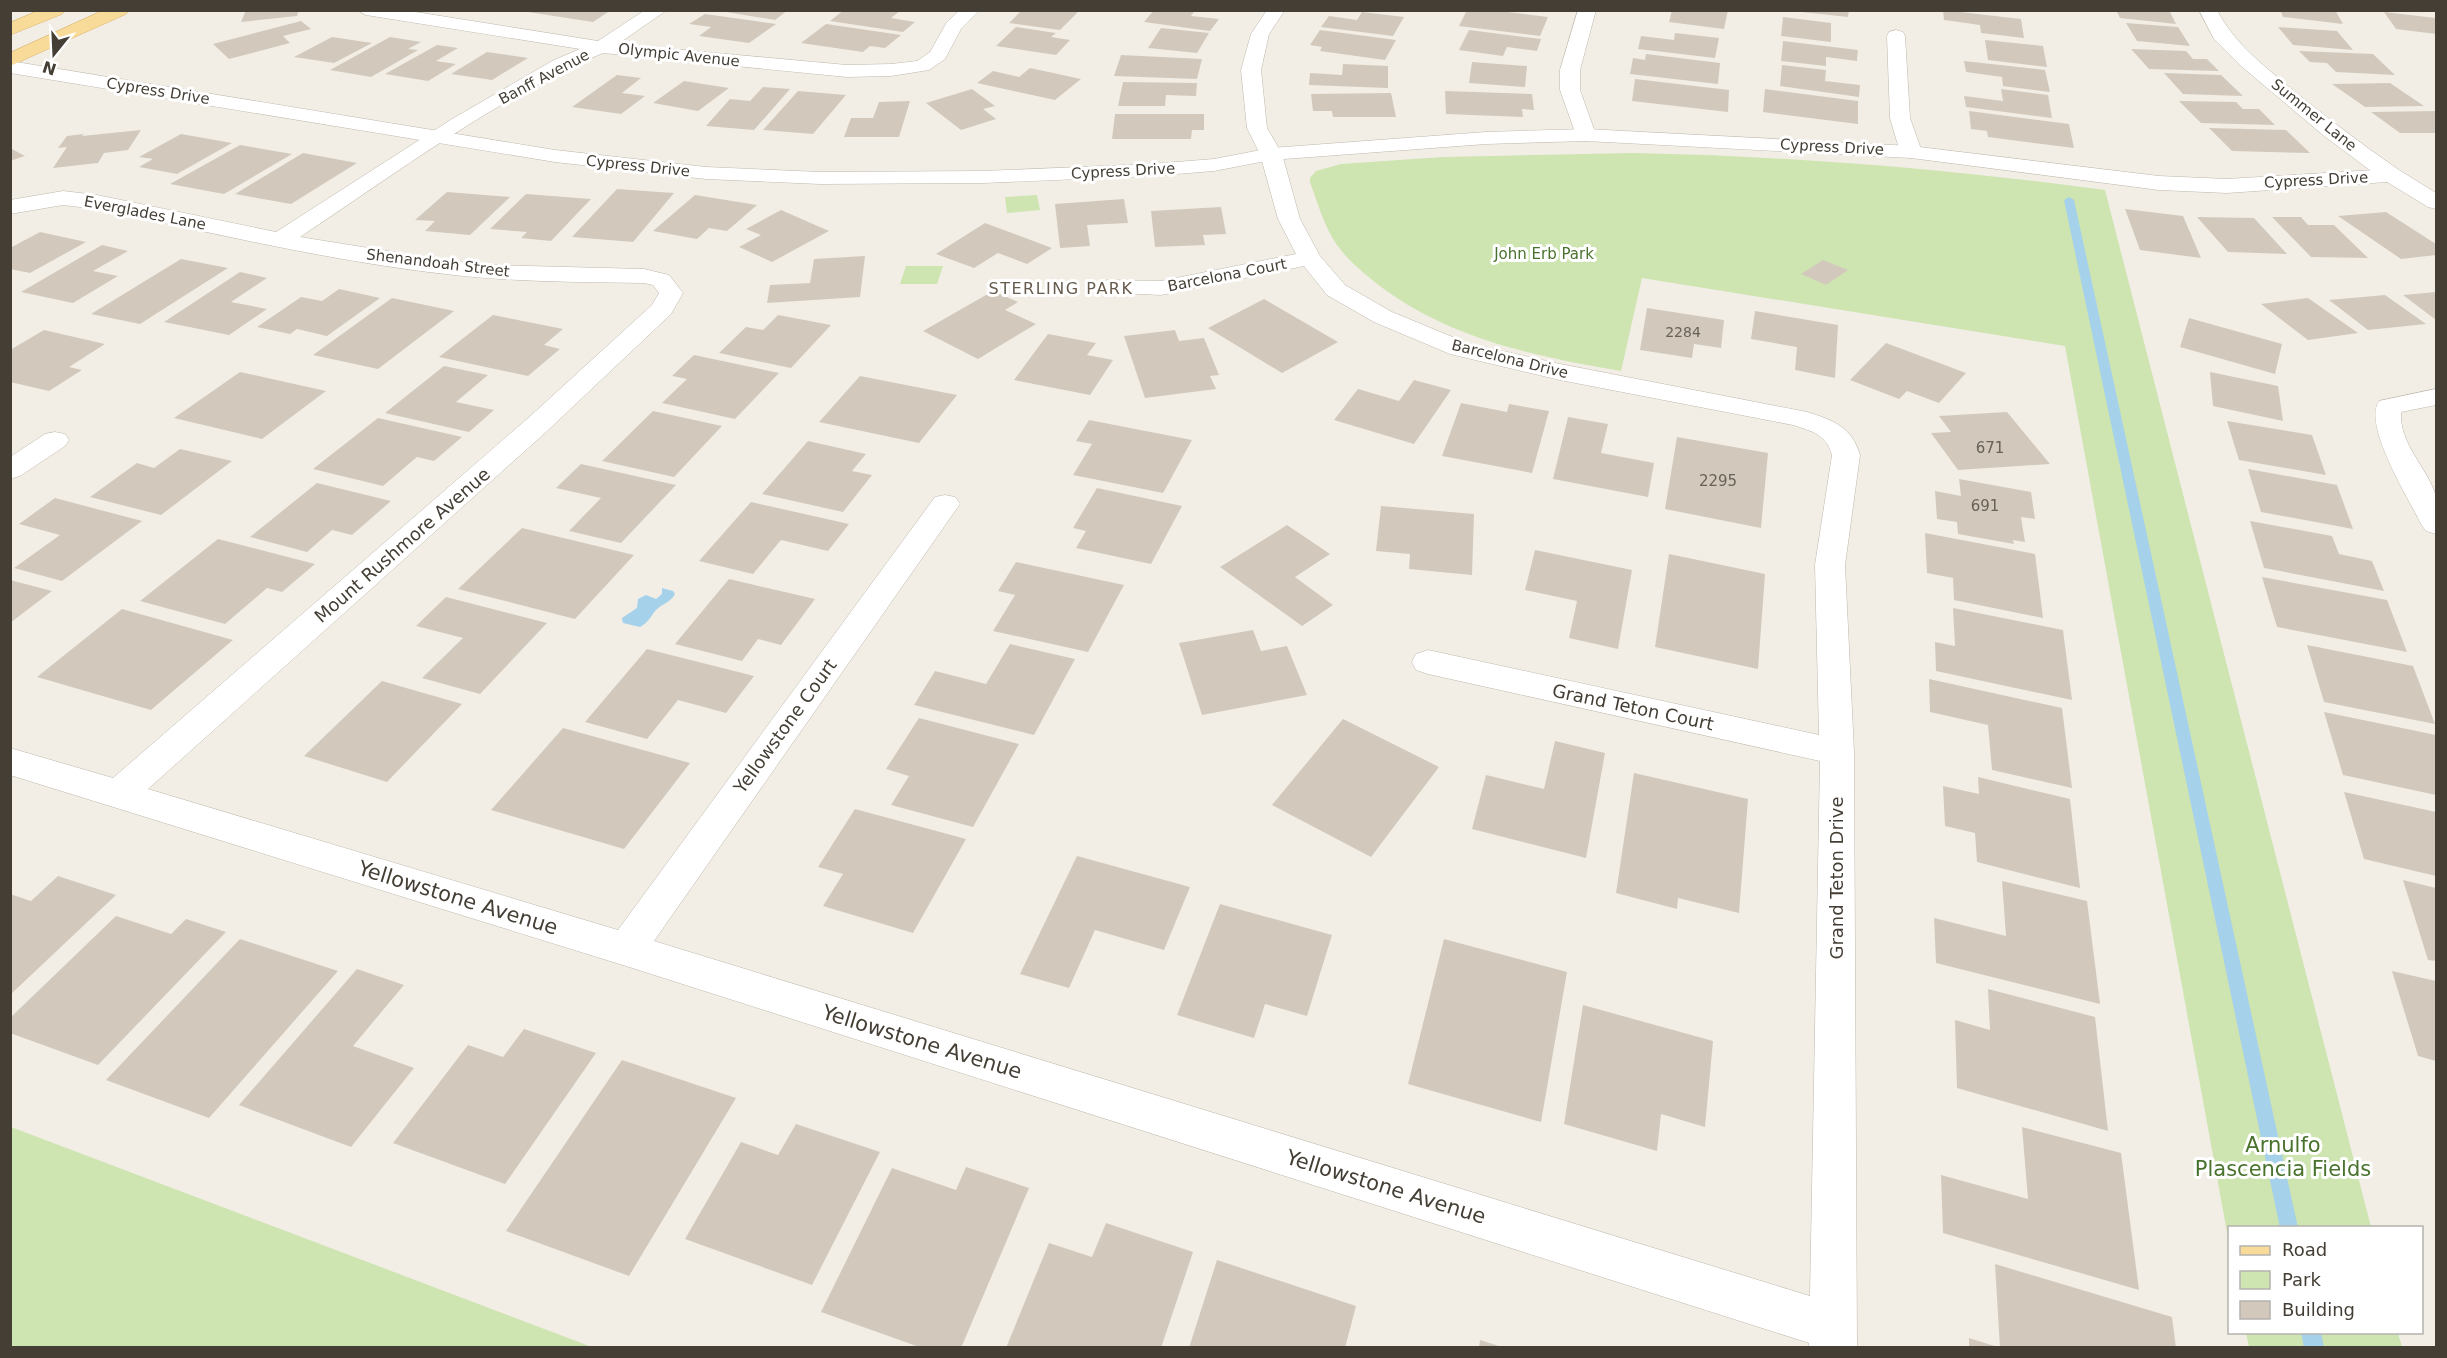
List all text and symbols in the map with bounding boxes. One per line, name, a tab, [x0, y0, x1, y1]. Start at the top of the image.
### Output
north arrow	[24, 24, 84, 84]
street label: Olympic Avenue	[617, 40, 741, 70]
street label: Banff Avenue	[496, 46, 592, 108]
text: N	[40, 57, 59, 79]
street label: Cypress Drive	[105, 74, 211, 108]
street label: Summer Lane	[2268, 75, 2360, 155]
street label: Cypress Drive	[1779, 135, 1885, 159]
street label: Cypress Drive	[585, 152, 691, 180]
street label: Cypress Drive	[1070, 159, 1176, 183]
street label: Cypress Drive	[2263, 168, 2369, 192]
street label: Everglades Lane	[82, 192, 208, 234]
street label: Shenandoah Street	[365, 245, 511, 281]
park label: John Erb Park	[1493, 245, 1594, 263]
street label: Barcelona Court	[1166, 255, 1288, 295]
district label: STERLING PARK	[989, 279, 1133, 298]
house number: 2284	[1665, 324, 1701, 340]
street label: Barcelona Drive	[1450, 336, 1570, 382]
house number: 671	[1976, 439, 2004, 457]
street label: Mount Rushmore Avenue	[310, 463, 494, 627]
house number: 2295	[1699, 472, 1737, 490]
house number: 691	[1971, 497, 1999, 515]
street label: Yellowstone Court	[729, 655, 841, 798]
street label: Grand Teton Court	[1550, 680, 1716, 734]
street label: Grand Teton Drive	[1826, 796, 1847, 960]
street label: Yellowstone Avenue	[354, 856, 561, 940]
street label: Yellowstone Avenue	[818, 1000, 1025, 1084]
park label: Arnulfo Plascencia Fields	[2195, 1133, 2371, 1181]
street label: Yellowstone Avenue	[1282, 1145, 1489, 1229]
legend	[2228, 1226, 2423, 1334]
text: Road	[2282, 1239, 2327, 1260]
text: Park	[2282, 1269, 2321, 1290]
text: Building	[2282, 1299, 2355, 1320]

